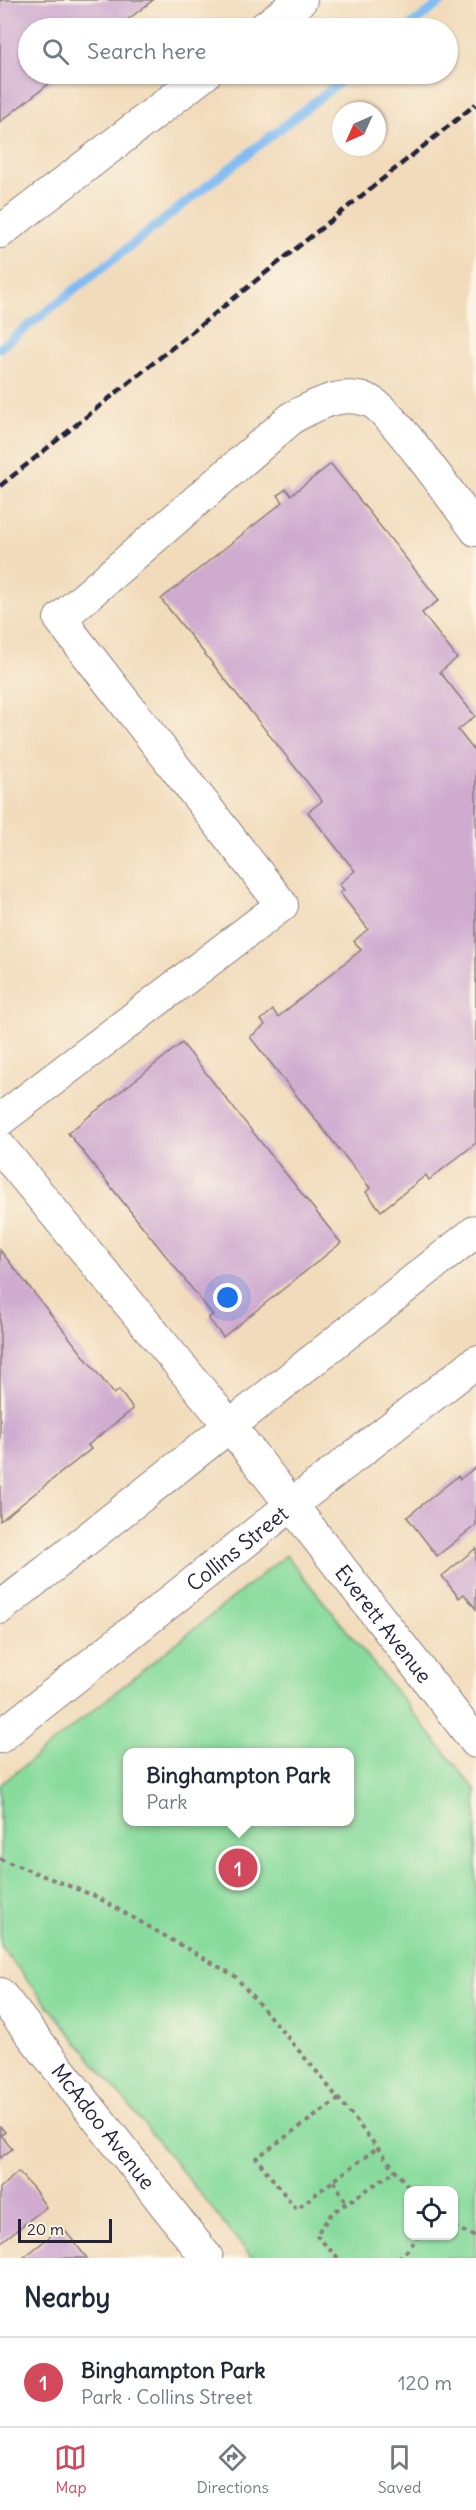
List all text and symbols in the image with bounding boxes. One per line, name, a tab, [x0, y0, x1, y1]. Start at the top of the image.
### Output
search box	[18, 18, 458, 84]
icon: search	[39, 35, 72, 68]
text: Search here	[87, 37, 206, 65]
north arrow	[332, 102, 386, 156]
your location	[213, 1283, 242, 1312]
street label: Collins Street	[181, 1500, 293, 1597]
street label: Everett Avenue	[329, 1559, 438, 1688]
popup	[123, 1748, 354, 1826]
text: Binghampton Park	[146, 1761, 331, 1789]
text: Park	[146, 1789, 188, 1814]
pin: 1	[218, 1846, 258, 1890]
street label: McAdoo Avenue	[46, 2058, 161, 2195]
map controls	[404, 2186, 458, 2240]
button: locate	[404, 2186, 458, 2240]
scale bar	[18, 2216, 112, 2244]
text: 20 m	[27, 2219, 64, 2239]
text: Nearby	[24, 2281, 110, 2314]
text: Binghampton Park	[81, 2356, 266, 2384]
text: 1	[40, 2370, 47, 2395]
text: 120 m	[398, 2370, 452, 2395]
text: Park · Collins Street	[81, 2384, 253, 2409]
tab: Map	[54, 2441, 87, 2497]
tab: Directions	[196, 2441, 269, 2497]
tab: Saved	[378, 2441, 422, 2497]

